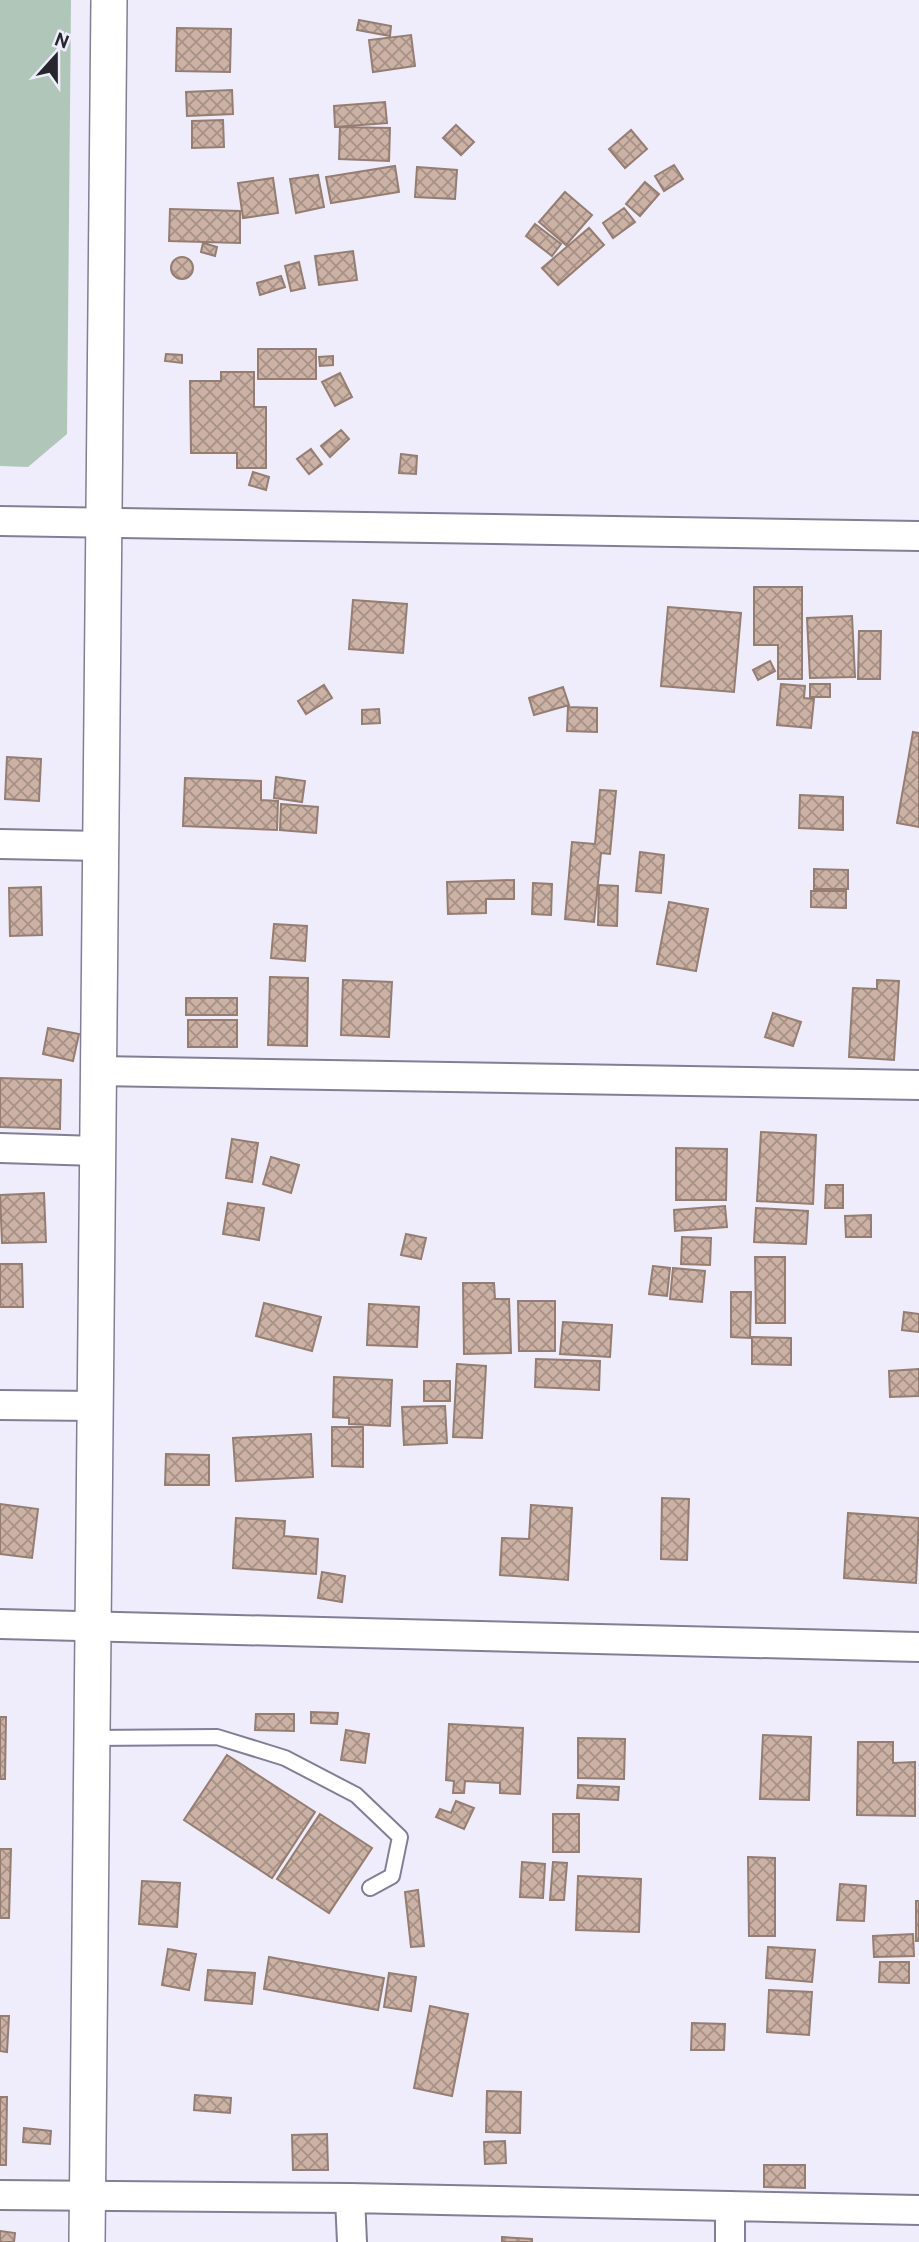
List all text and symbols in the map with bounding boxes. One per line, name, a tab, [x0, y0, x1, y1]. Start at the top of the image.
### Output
north arrow	[21, 21, 91, 91]
text: N	[52, 27, 72, 54]

